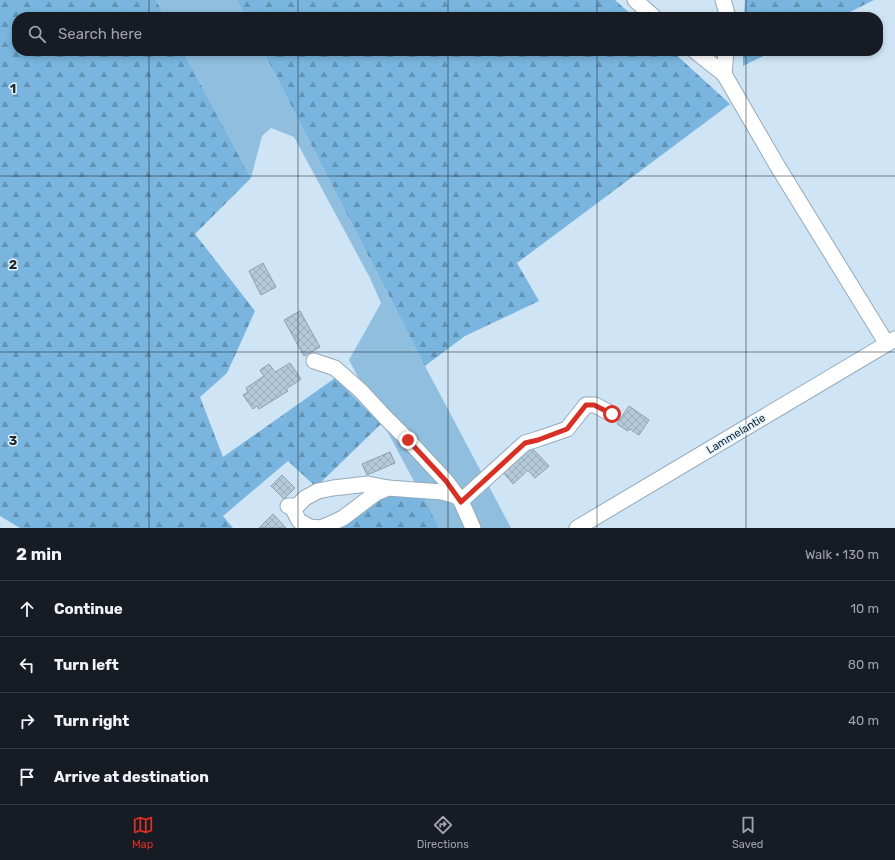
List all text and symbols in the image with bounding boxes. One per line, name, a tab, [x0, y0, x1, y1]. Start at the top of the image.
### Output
search box	[12, 12, 883, 56]
icon: search	[26, 23, 48, 45]
text: Search here	[58, 25, 142, 43]
text: 1	[10, 81, 16, 96]
text: 2	[9, 257, 17, 272]
route start	[603, 405, 621, 423]
street label: Lammelantie	[704, 411, 768, 457]
route end	[399, 431, 417, 449]
text: 3	[9, 433, 18, 448]
text: 2 min	[16, 544, 62, 564]
text: Walk · 130 m	[805, 547, 879, 562]
icon: ahead	[16, 598, 38, 620]
text: Continue	[54, 600, 123, 618]
text: 10 m	[850, 601, 879, 616]
icon: left	[16, 654, 38, 676]
text: Turn left	[54, 656, 119, 674]
text: 80 m	[848, 657, 879, 672]
icon: right	[16, 710, 38, 732]
text: Turn right	[54, 712, 129, 730]
text: 40 m	[848, 713, 879, 728]
icon: arrive	[16, 766, 38, 788]
text: Arrive at destination	[54, 768, 209, 786]
tab: Map	[132, 814, 154, 851]
tab: Directions	[417, 814, 469, 851]
tab: Saved	[732, 814, 763, 851]

